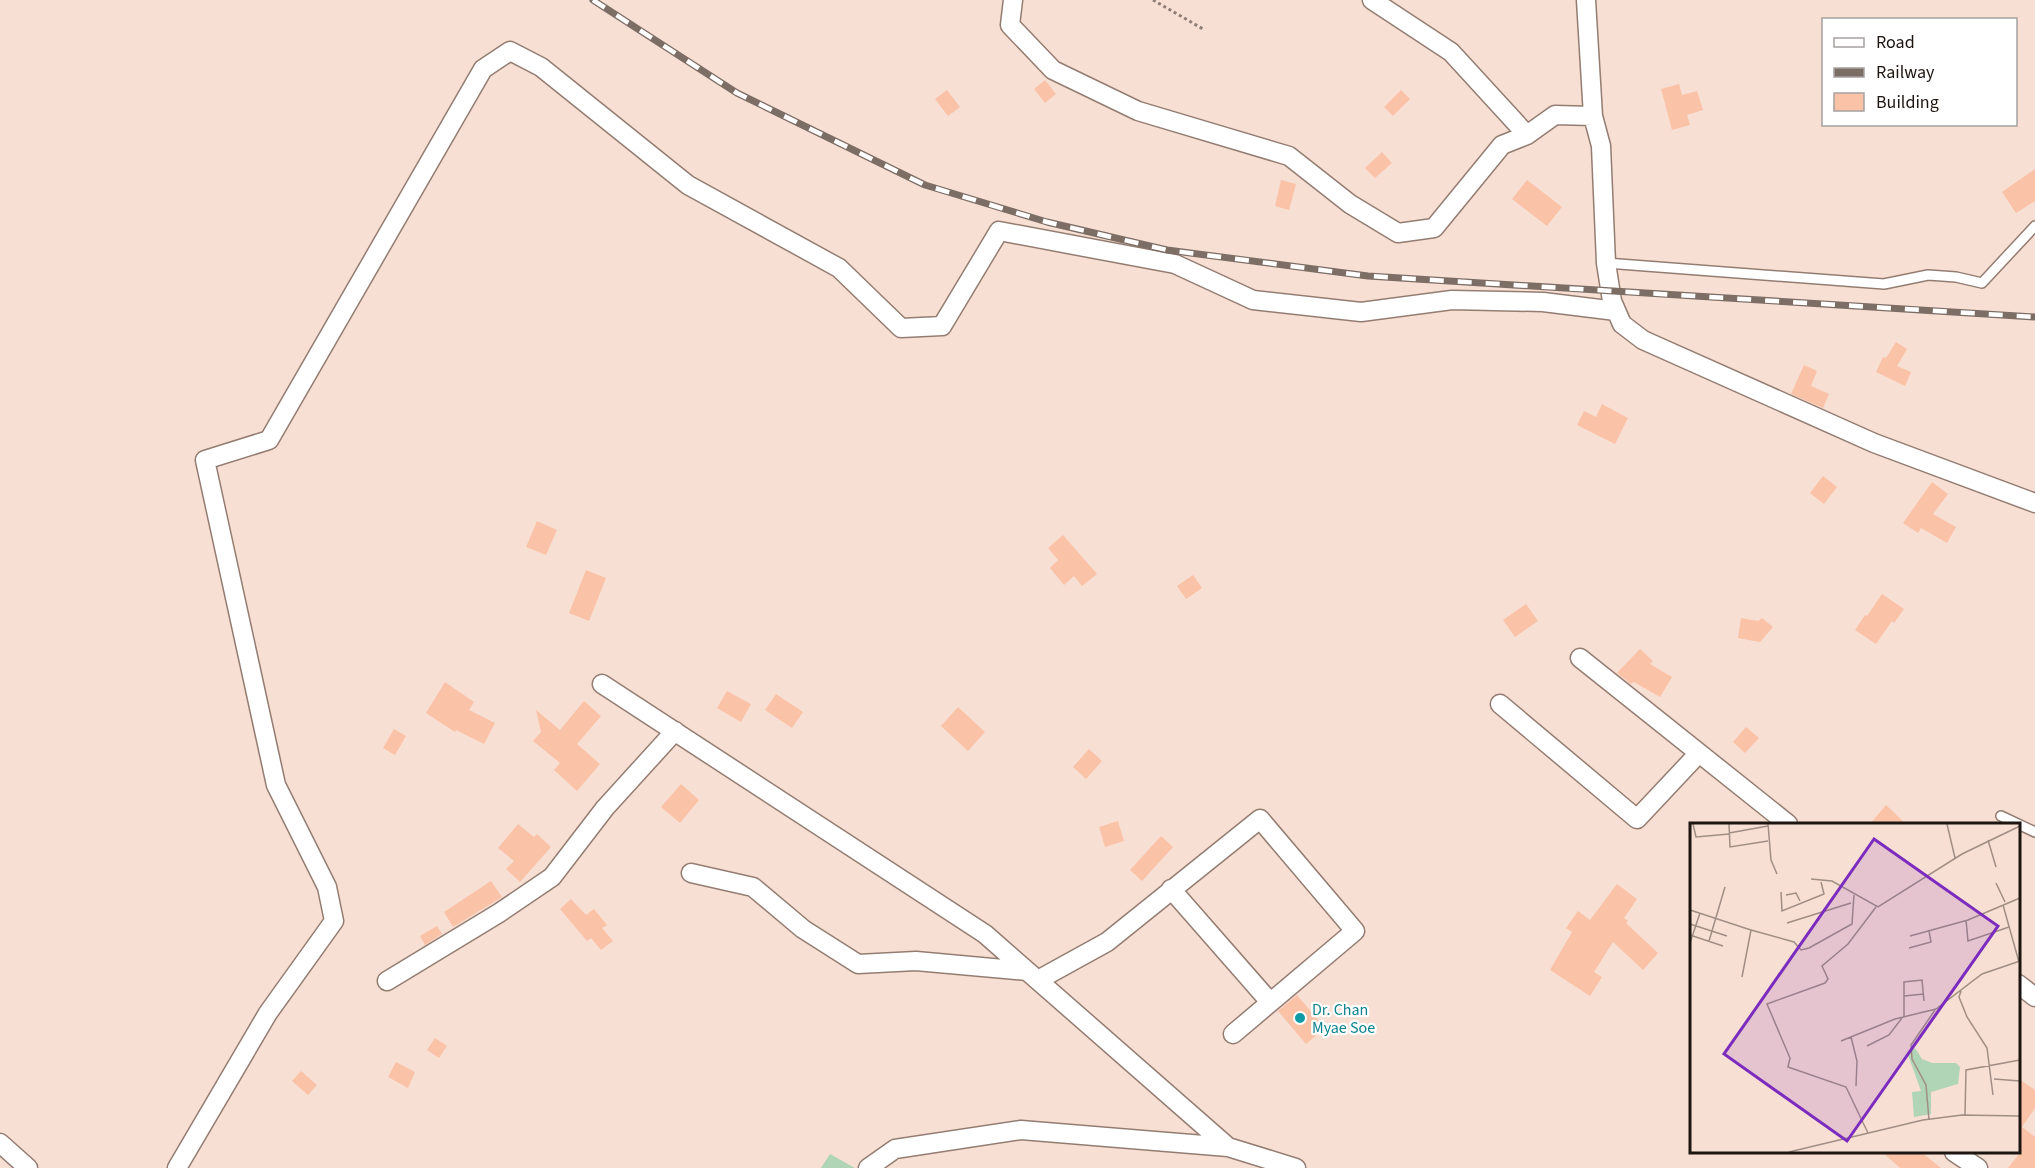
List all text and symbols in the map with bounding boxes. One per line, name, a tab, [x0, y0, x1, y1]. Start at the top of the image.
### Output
legend	[1822, 18, 2017, 126]
text: Road	[1876, 30, 1915, 55]
text: Railway	[1876, 60, 1935, 85]
text: Building	[1876, 90, 1939, 115]
inset map	[1690, 823, 2020, 1153]
place label: Dr. Chan Myae Soe	[1312, 999, 1375, 1039]
marker: Dr. Chan Myae Soe	[1293, 1011, 1307, 1025]

